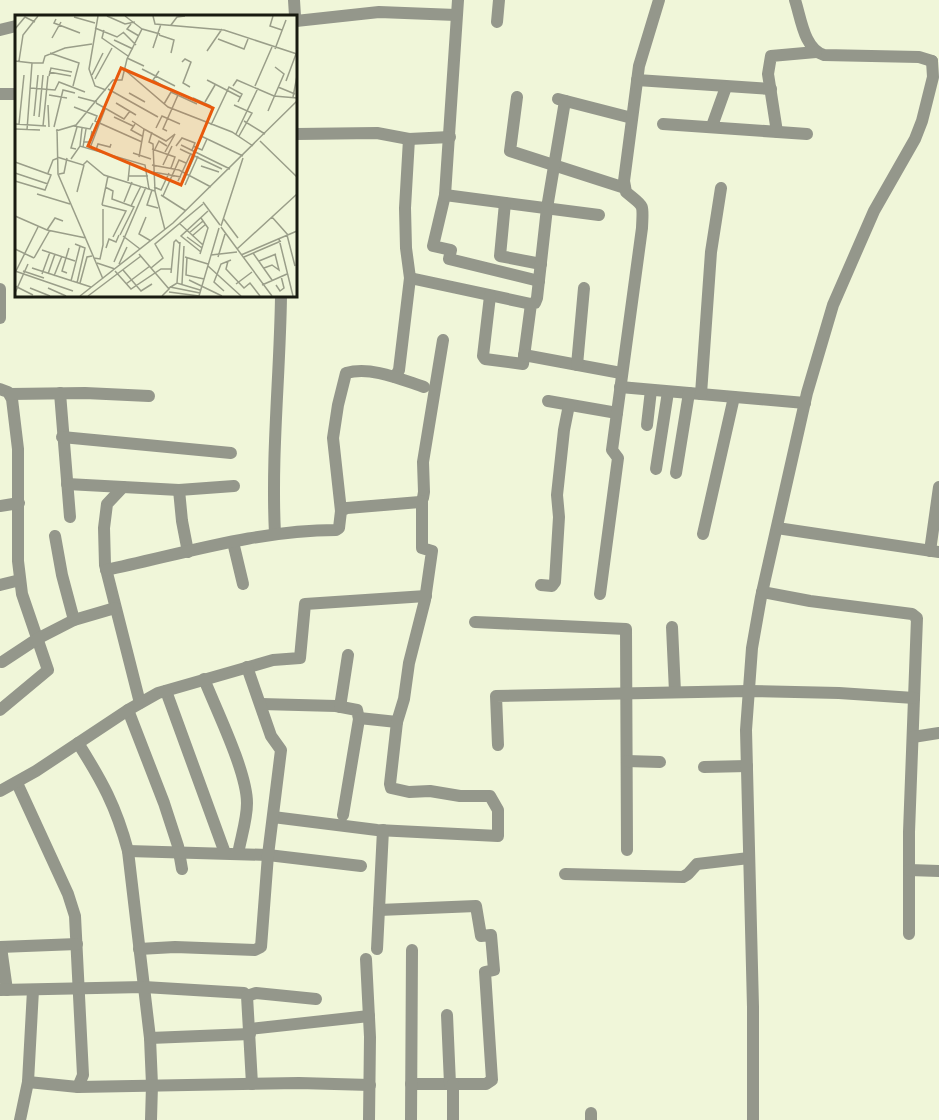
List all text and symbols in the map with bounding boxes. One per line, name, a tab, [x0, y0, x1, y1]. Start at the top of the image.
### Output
inset map	[15, 15, 297, 297]

